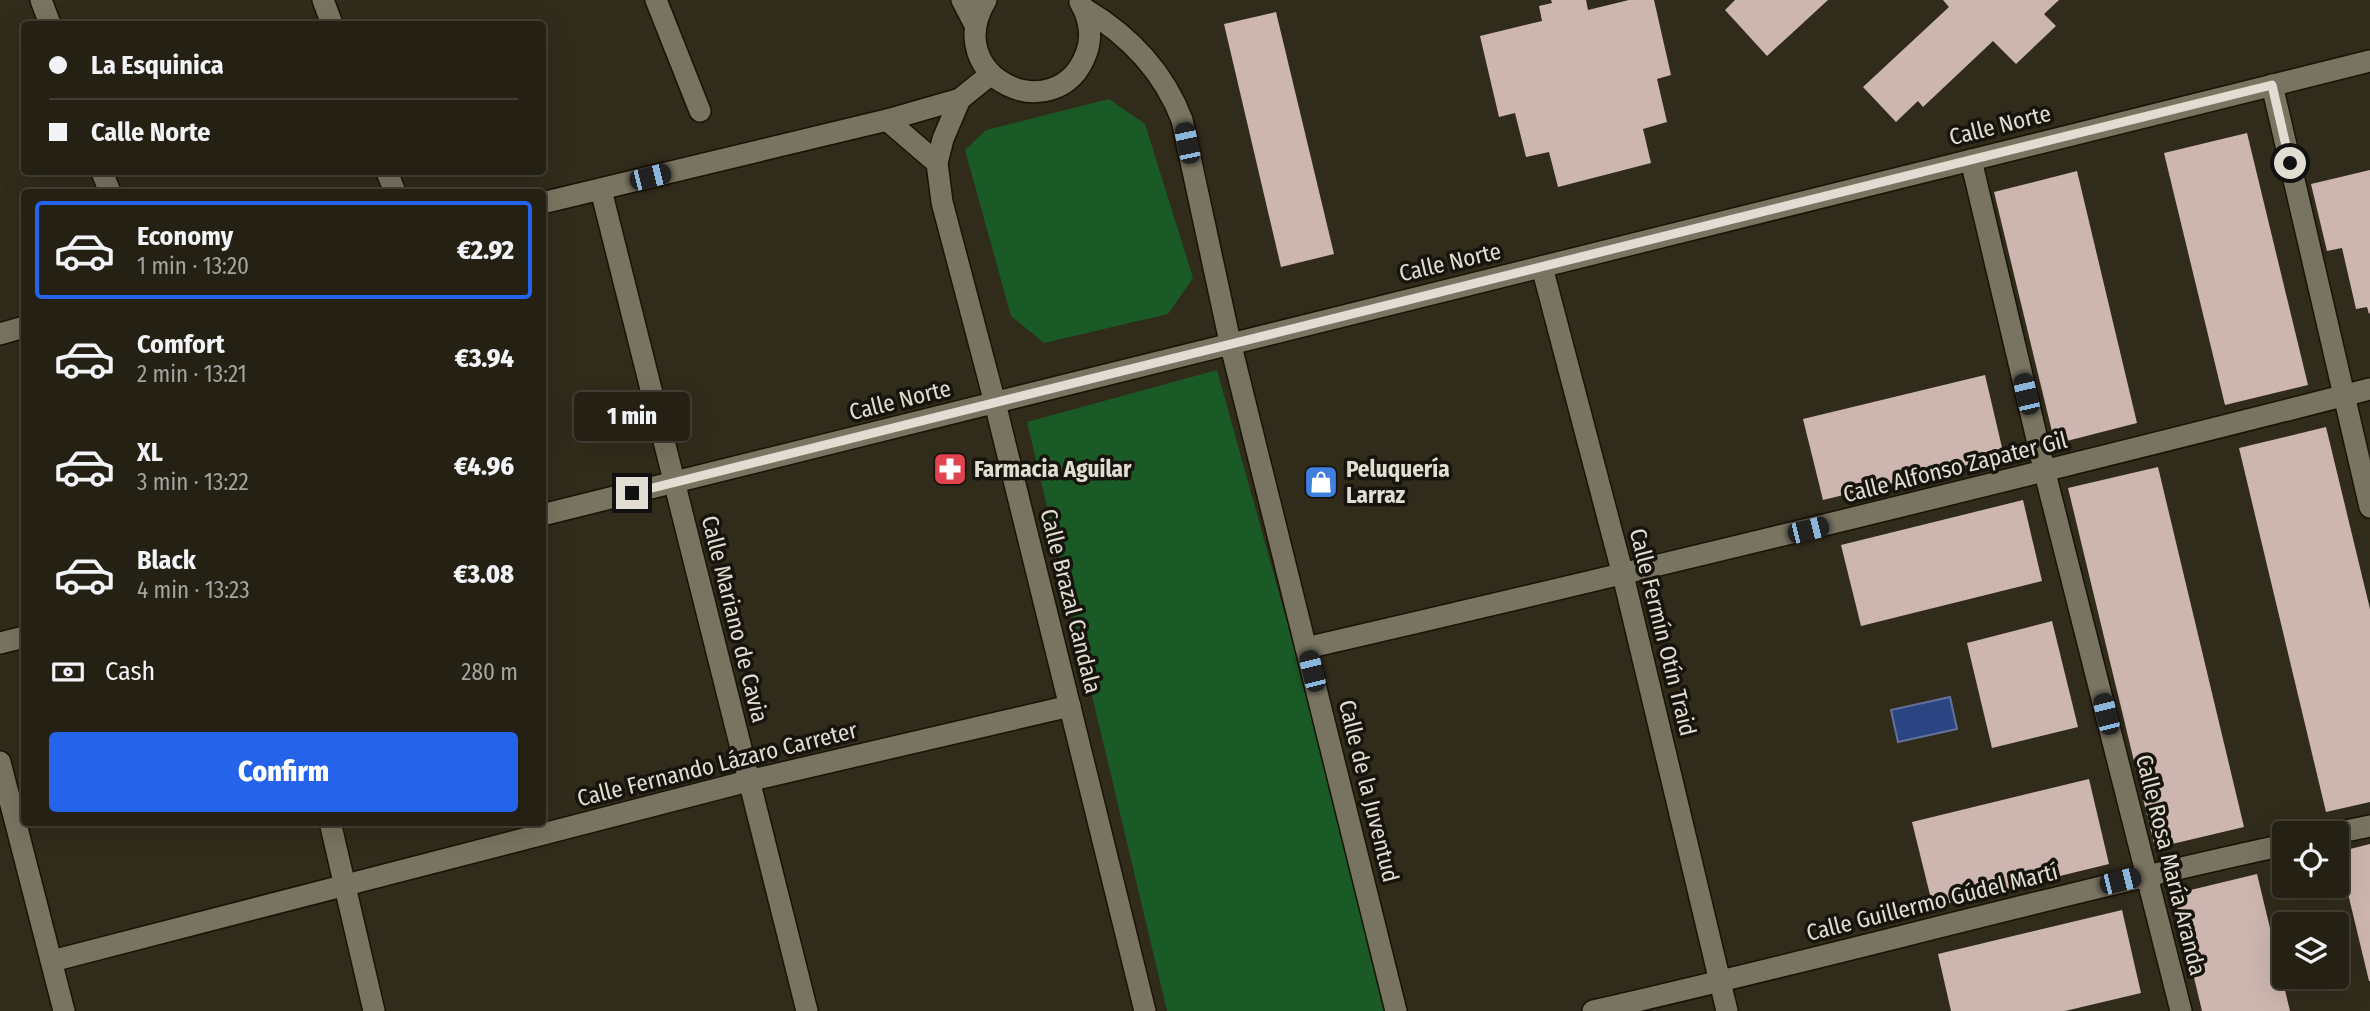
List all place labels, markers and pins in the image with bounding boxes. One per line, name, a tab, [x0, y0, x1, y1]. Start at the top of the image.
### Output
pharmacy icon: Farmacia Aguilar	[931, 450, 969, 488]
place label: Farmacia Aguilar	[974, 455, 1132, 483]
place label: Peluquería Larraz	[1346, 455, 1450, 509]
shop icon: Peluquería Larraz	[1302, 463, 1340, 501]

